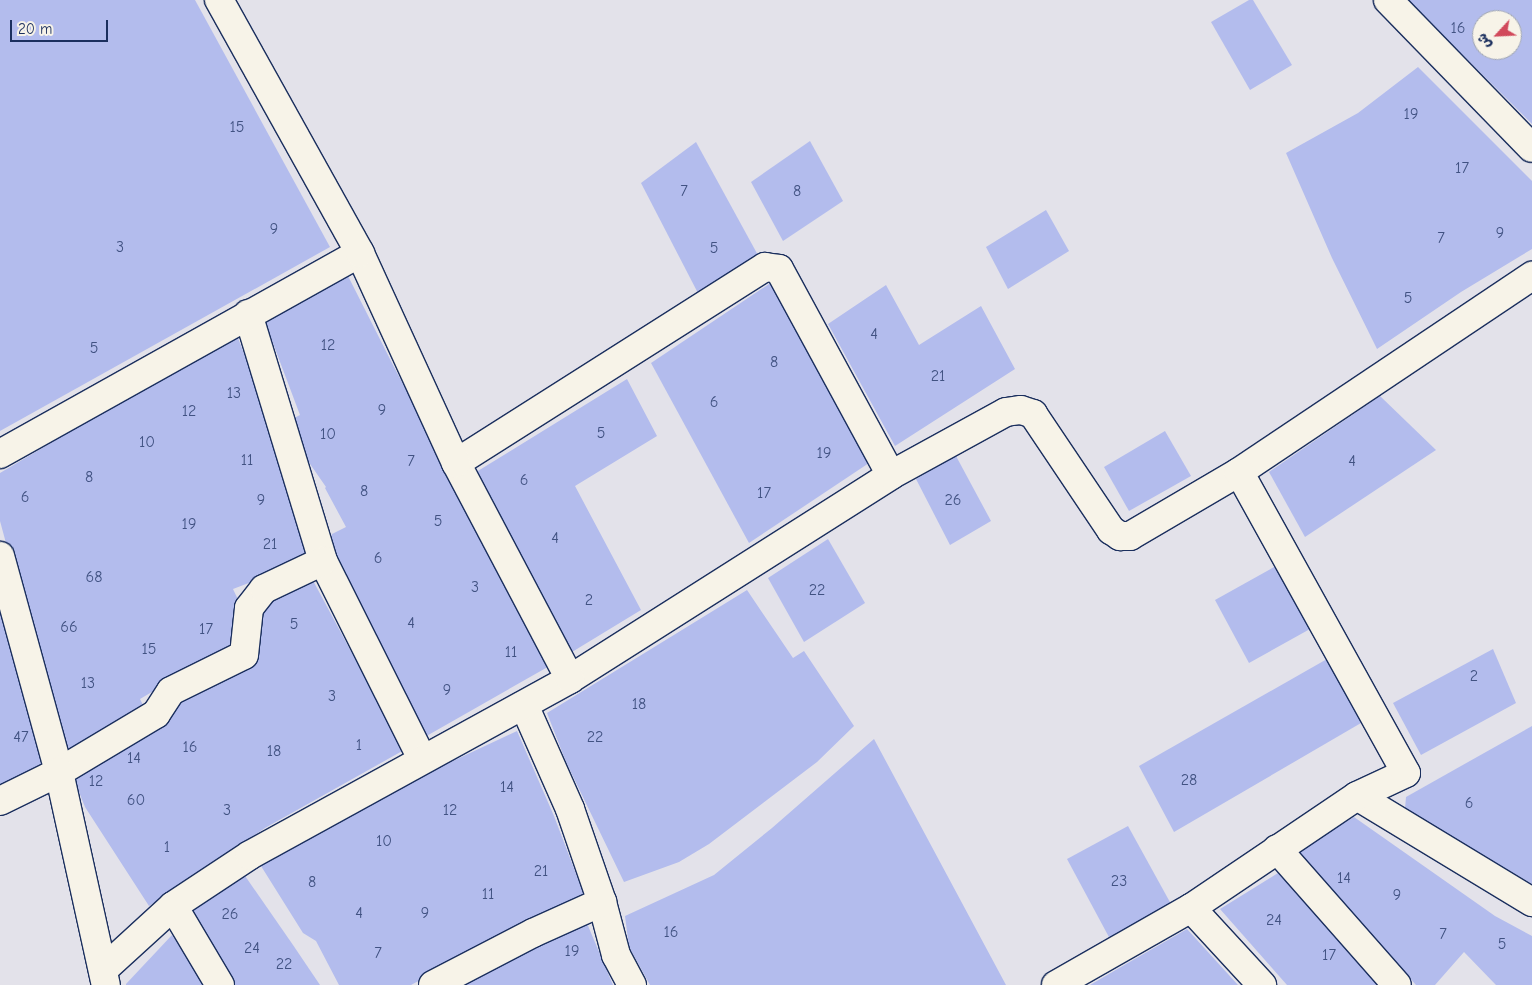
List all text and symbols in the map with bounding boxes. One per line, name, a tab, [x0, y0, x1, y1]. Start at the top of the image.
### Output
scale bar	[12, 10, 110, 42]
north arrow	[1472, 10, 1522, 60]
house number: 16	[1450, 18, 1466, 38]
text: 20 m	[18, 20, 52, 38]
text: ش	[1473, 31, 1495, 52]
house number: 19	[1404, 104, 1418, 124]
house number: 15	[229, 117, 245, 137]
house number: 17	[1455, 158, 1469, 178]
house number: 7	[680, 181, 688, 201]
house number: 8	[793, 181, 801, 201]
house number: 9	[270, 219, 278, 239]
house number: 9	[1496, 223, 1504, 243]
house number: 7	[1437, 228, 1445, 248]
house number: 3	[116, 237, 124, 257]
house number: 5	[710, 238, 718, 258]
house number: 5	[1404, 288, 1412, 308]
house number: 4	[870, 324, 878, 344]
house number: 12	[321, 335, 335, 355]
house number: 5	[90, 338, 98, 358]
house number: 8	[770, 352, 778, 372]
house number: 21	[931, 366, 945, 386]
house number: 13	[227, 383, 241, 403]
house number: 6	[710, 392, 718, 412]
house number: 9	[378, 400, 386, 420]
house number: 12	[182, 401, 196, 421]
house number: 5	[597, 423, 605, 443]
house number: 10	[320, 424, 336, 444]
house number: 10	[139, 432, 155, 452]
house number: 19	[817, 443, 831, 463]
house number: 11	[241, 450, 253, 470]
house number: 7	[407, 451, 415, 471]
house number: 4	[1348, 451, 1356, 471]
house number: 8	[85, 467, 93, 487]
house number: 6	[520, 470, 528, 490]
house number: 8	[360, 481, 368, 501]
house number: 17	[757, 483, 771, 503]
house number: 6	[21, 487, 29, 507]
house number: 9	[257, 490, 265, 510]
house number: 26	[944, 490, 962, 510]
house number: 5	[434, 511, 442, 531]
house number: 19	[182, 514, 196, 534]
house number: 4	[551, 528, 559, 548]
house number: 21	[263, 534, 277, 554]
house number: 6	[374, 548, 382, 568]
house number: 68	[86, 567, 102, 587]
house number: 3	[471, 577, 479, 597]
house number: 22	[809, 580, 825, 600]
house number: 2	[585, 590, 593, 610]
house number: 4	[407, 613, 415, 633]
house number: 5	[290, 614, 298, 634]
house number: 66	[60, 617, 78, 637]
house number: 17	[199, 619, 213, 639]
house number: 15	[141, 639, 157, 659]
house number: 11	[505, 642, 517, 662]
house number: 2	[1470, 666, 1478, 686]
house number: 13	[81, 673, 95, 693]
house number: 9	[443, 680, 451, 700]
house number: 3	[328, 686, 336, 706]
house number: 18	[632, 694, 646, 714]
house number: 47	[13, 727, 29, 747]
house number: 22	[587, 727, 603, 747]
house number: 1	[356, 735, 362, 755]
house number: 16	[182, 737, 198, 757]
house number: 18	[267, 741, 281, 761]
house number: 14	[127, 748, 141, 768]
house number: 28	[1181, 770, 1197, 790]
house number: 12	[89, 771, 103, 791]
house number: 14	[500, 777, 514, 797]
house number: 60	[127, 790, 145, 810]
house number: 6	[1465, 793, 1473, 813]
house number: 3	[223, 800, 231, 820]
house number: 12	[443, 800, 457, 820]
house number: 10	[376, 831, 392, 851]
house number: 1	[164, 837, 170, 857]
house number: 21	[534, 861, 548, 881]
house number: 14	[1337, 868, 1351, 888]
house number: 23	[1111, 871, 1127, 891]
house number: 8	[308, 872, 316, 892]
house number: 11	[482, 884, 494, 904]
house number: 9	[1393, 885, 1401, 905]
house number: 4	[355, 903, 363, 923]
house number: 9	[421, 903, 429, 923]
house number: 26	[221, 904, 239, 924]
house number: 24	[1266, 910, 1282, 930]
house number: 16	[663, 922, 679, 942]
house number: 7	[1439, 924, 1447, 944]
house number: 5	[1498, 934, 1506, 954]
house number: 24	[244, 938, 260, 958]
house number: 19	[565, 941, 579, 961]
house number: 7	[374, 943, 382, 963]
house number: 17	[1322, 945, 1336, 965]
house number: 22	[276, 954, 292, 974]

